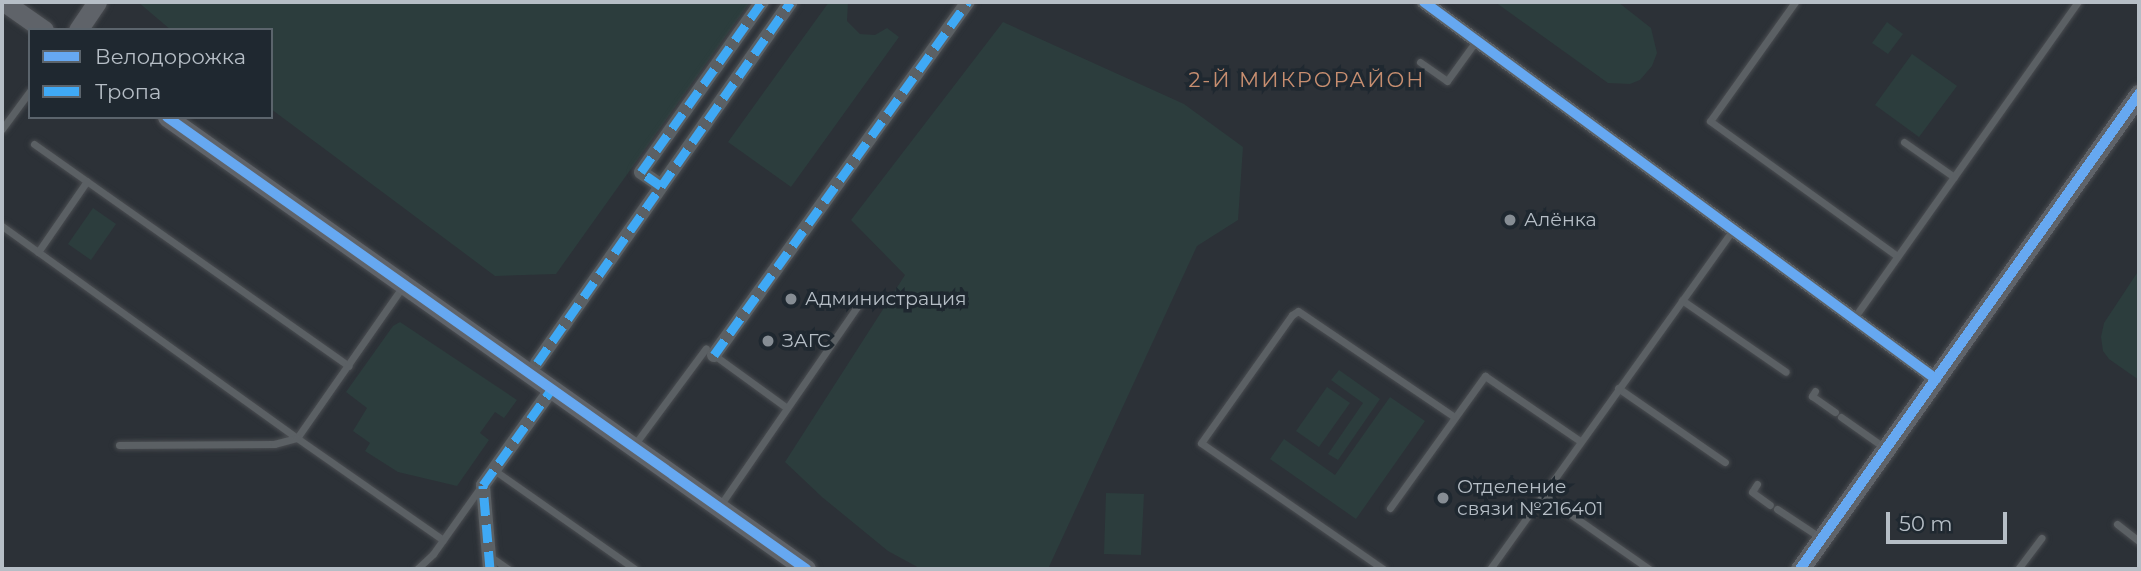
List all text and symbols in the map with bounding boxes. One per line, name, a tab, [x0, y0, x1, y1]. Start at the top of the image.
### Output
legend	[28, 28, 273, 119]
text: Велодорожка	[95, 44, 246, 69]
district label: 2-Й МИКРОРАЙОН	[1190, 67, 1424, 93]
text: Тропа	[95, 79, 161, 104]
place label: Алёнка	[1524, 209, 1597, 231]
marker: Алёнка	[1502, 212, 1518, 228]
place label: Администрация	[805, 288, 967, 310]
marker: Администрация	[783, 291, 799, 307]
place label: ЗАГС	[782, 330, 831, 352]
marker: ЗАГС	[760, 333, 776, 349]
place label: Отделение связи №216401	[1457, 476, 1603, 520]
marker: Отделение связи №216401	[1435, 490, 1451, 506]
scale bar	[1889, 498, 2010, 542]
text: 50 m	[1899, 511, 1953, 536]

